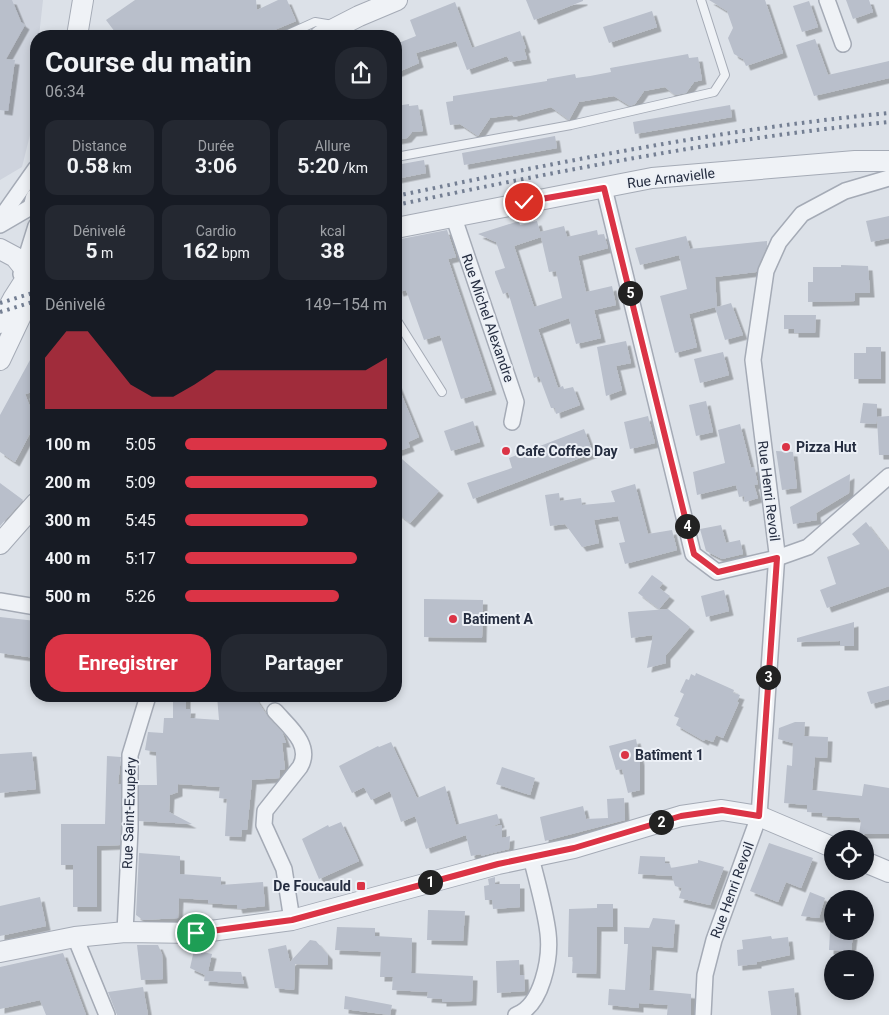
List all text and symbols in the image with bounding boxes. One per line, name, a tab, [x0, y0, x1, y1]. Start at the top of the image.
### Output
text: Course du matin	[45, 46, 252, 79]
button: share	[335, 47, 387, 99]
text: 06:34	[45, 82, 85, 101]
text: Distance	[72, 138, 127, 154]
text: Durée	[198, 138, 234, 154]
text: Allure	[315, 138, 351, 154]
text: 0.58	[67, 154, 109, 178]
text: 3:06	[195, 154, 237, 178]
text: 5:20	[297, 154, 339, 178]
text: km	[109, 160, 132, 176]
text: /km	[339, 160, 368, 176]
street label: Rue Arnavielle	[626, 165, 716, 191]
pin	[503, 181, 545, 223]
icon: check	[510, 188, 538, 216]
text: Dénivelé	[73, 223, 126, 239]
text: Cardio	[196, 223, 236, 239]
text: kcal	[320, 223, 345, 239]
text: 5	[85, 239, 97, 263]
text: 162	[182, 239, 218, 263]
text: 38	[321, 239, 345, 263]
text: m	[97, 245, 113, 261]
text: bpm	[218, 245, 250, 261]
street label: Rue Michel Alexandre	[459, 252, 517, 384]
pin: 5	[618, 280, 642, 306]
text: 5	[626, 285, 635, 301]
text: Dénivelé	[45, 295, 105, 314]
text: 149–154 m	[305, 295, 387, 314]
text: 100 m	[45, 435, 90, 454]
text: 5:05	[125, 435, 156, 454]
place label: Pizza Hut	[796, 439, 857, 455]
street label: Rue Henri Revoil	[755, 440, 783, 542]
marker: Pizza Hut	[780, 441, 792, 453]
place label: Cafe Coffee Day	[516, 443, 619, 459]
marker: Cafe Coffee Day	[500, 445, 512, 457]
text: 200 m	[45, 473, 90, 492]
text: 5:09	[125, 473, 156, 492]
text: 300 m	[45, 511, 90, 530]
text: 5:45	[125, 511, 156, 530]
pin: 4	[674, 514, 700, 538]
text: 4	[683, 518, 692, 534]
text: 400 m	[45, 549, 90, 568]
text: 5:17	[125, 549, 156, 568]
text: 500 m	[45, 587, 90, 606]
text: 5:26	[125, 587, 156, 606]
place label: Batiment A	[463, 611, 534, 627]
marker: Batiment A	[447, 613, 459, 625]
button: Enregistrer	[45, 634, 211, 692]
button: Partager	[221, 634, 387, 692]
pin: 3	[756, 664, 780, 690]
text: 3	[764, 669, 773, 685]
place label: Batîment 1	[635, 747, 704, 763]
marker: Batîment 1	[619, 749, 631, 761]
street label: Rue Saint-Exupéry	[119, 756, 139, 869]
pin: 2	[648, 810, 674, 834]
text: 2	[657, 814, 666, 830]
map controls	[824, 830, 874, 1000]
button: locate	[824, 830, 874, 880]
street label: Rue Henri Revoil	[707, 840, 757, 940]
pin: 1	[418, 870, 442, 894]
text: 1	[426, 874, 435, 890]
place label: De Foucauld	[273, 878, 351, 894]
marker: De Foucauld	[355, 880, 367, 892]
button: +	[824, 890, 874, 940]
pin	[175, 912, 217, 954]
icon: arrive	[182, 919, 210, 947]
button: −	[824, 950, 874, 1000]

